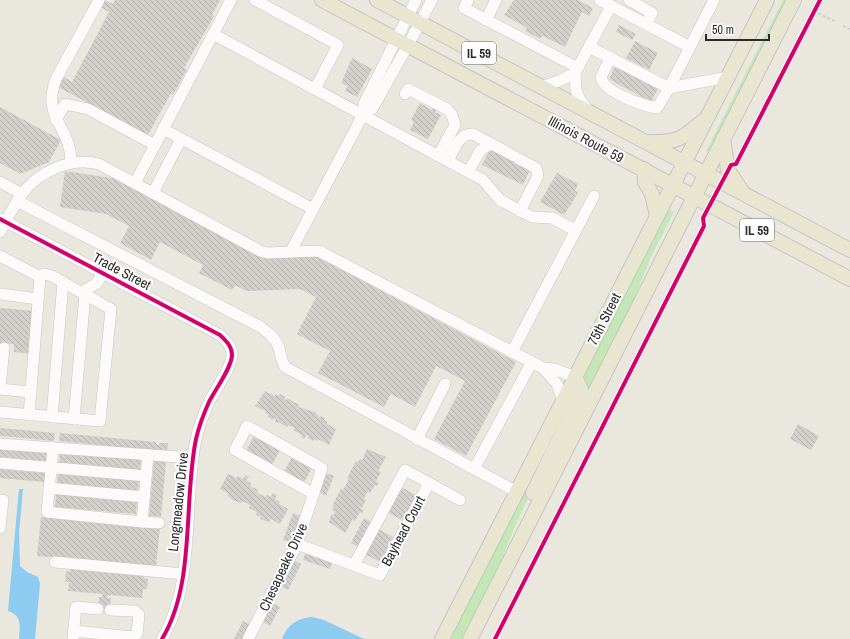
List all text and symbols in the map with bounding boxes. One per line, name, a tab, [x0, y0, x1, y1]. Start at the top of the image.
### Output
scale bar	[706, 16, 769, 42]
text: 50 m	[712, 22, 734, 38]
road number: IL 59	[462, 42, 496, 64]
street label: Illinois Route 59	[545, 112, 627, 166]
road number: IL 59	[740, 219, 774, 241]
street label: Trade Street	[90, 248, 154, 294]
street label: 75th Street	[583, 290, 625, 348]
street label: Longmeadow Drive	[164, 452, 192, 552]
street label: Bayhead Court	[377, 493, 429, 569]
street label: Chesapeake Drive	[255, 520, 311, 614]

